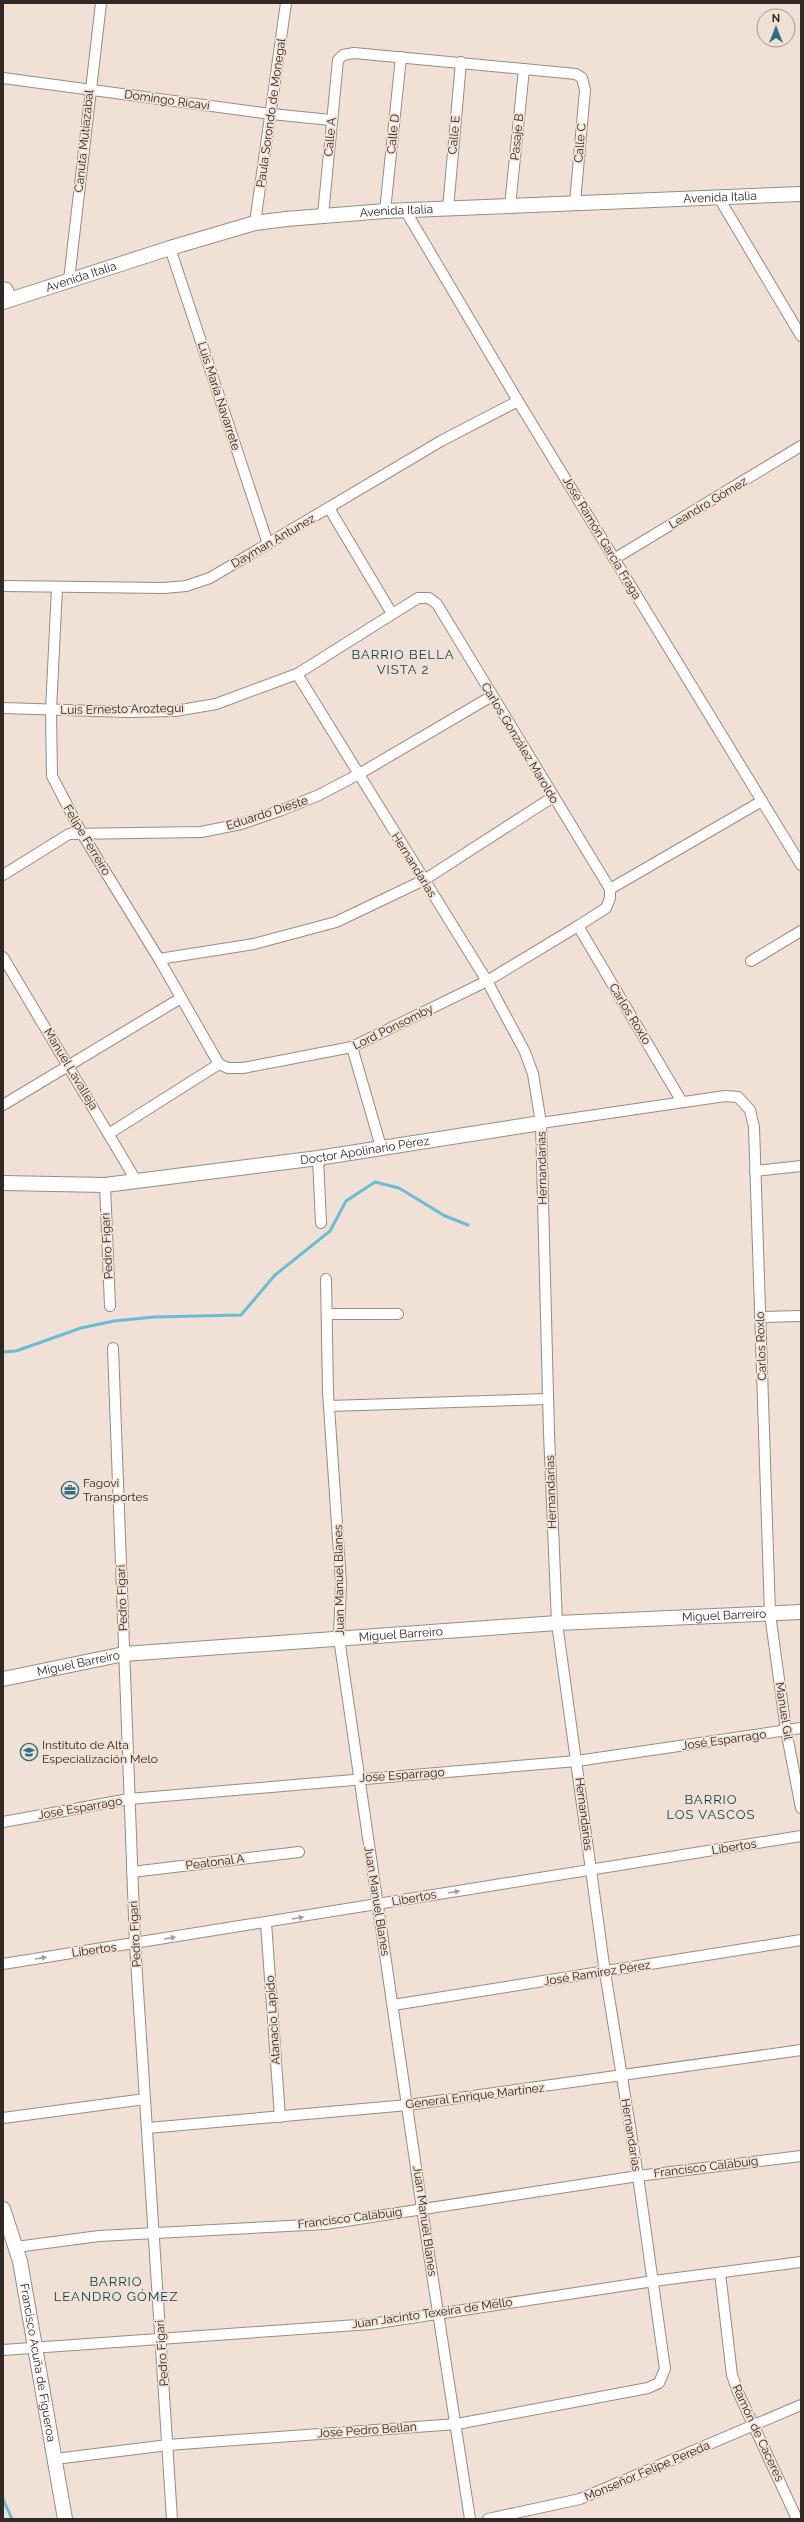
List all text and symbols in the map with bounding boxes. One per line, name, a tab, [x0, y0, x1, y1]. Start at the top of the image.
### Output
north arrow	[756, 8, 796, 48]
text: N	[772, 12, 780, 25]
street label: Paula Sorondo de Monegal	[254, 37, 289, 189]
street label: Domingo Ricavi	[123, 87, 211, 113]
street label: Canuta Mutiazabal	[72, 88, 96, 193]
street label: Calle D	[384, 113, 402, 155]
street label: Pasaje B	[508, 113, 526, 161]
street label: Calle E	[445, 115, 463, 155]
street label: Calle A	[321, 117, 339, 157]
street label: Calle C	[571, 123, 589, 163]
street label: Avenida Italia	[683, 189, 757, 206]
street label: Avenida Italia	[359, 202, 433, 220]
street label: Avenida Italia	[44, 259, 118, 295]
street label: Luis María Navarrete	[195, 340, 243, 452]
street label: José Ramón Garcia Fraga	[560, 474, 644, 602]
street label: Leandro Gómez	[666, 474, 750, 532]
street label: Dayman Antunez	[228, 511, 318, 571]
district label: BARRIO BELLA VISTA 2	[351, 647, 455, 677]
street label: Carlos González Maroldo	[478, 680, 562, 806]
street label: Luis Ernesto Aroztegui	[60, 701, 184, 717]
street label: Eduardo Dieste	[224, 793, 310, 833]
street label: Felipe Ferreiro	[60, 802, 114, 878]
street label: Hernandarias	[389, 830, 440, 900]
street label: Carlos Roxlo	[606, 981, 654, 1047]
street label: Lord Ponsomby	[351, 1001, 436, 1053]
street label: Manuel Lavalleja	[41, 1026, 101, 1112]
street label: Hernandarias	[534, 1131, 550, 1205]
street label: Doctor Apolinario Pérez	[299, 1134, 430, 1167]
street label: Pedro Figari	[98, 1212, 116, 1280]
street label: Carlos Roxlo	[753, 1311, 769, 1381]
street label: Hernandarias	[543, 1455, 559, 1529]
place label: Fagovi Transportes	[83, 1476, 148, 1504]
office icon: Fagovi Transportes	[60, 1480, 80, 1500]
street label: Juan Manuel Blanes	[331, 1524, 347, 1636]
street label: Pedro Figari	[114, 1565, 130, 1631]
street label: Miguel Barreiro	[682, 1607, 767, 1624]
street label: Miguel Barreiro	[358, 1624, 443, 1644]
street label: Miguel Barreiro	[36, 1648, 121, 1679]
street label: Manuel Gil	[773, 1681, 796, 1742]
street label: José Esparrago	[681, 1727, 767, 1753]
place label: Instituto de Alta Especialización Melo	[42, 1738, 158, 1766]
school or university icon: Instituto de Alta Especialización Melo	[19, 1742, 39, 1762]
street label: José Esparrago	[359, 1765, 445, 1785]
street label: Hernandarias	[573, 1777, 595, 1852]
district label: BARRIO LOS VASCOS	[667, 1792, 755, 1822]
street label: José Esparrago	[37, 1794, 123, 1822]
street label: Libertos	[711, 1837, 758, 1857]
street label: Juan Manuel Blanes	[361, 1845, 393, 1957]
street label: Peatonal A	[185, 1851, 245, 1873]
street label: Libertos	[391, 1887, 438, 1909]
one-way arrow	[448, 1888, 460, 1894]
street label: Pedro Figari	[126, 1900, 144, 1968]
one-way arrow	[292, 1915, 304, 1921]
one-way arrow	[164, 1935, 176, 1941]
street label: Libertos	[71, 1940, 118, 1960]
one-way arrow	[35, 1955, 48, 1961]
street label: José Ramírez Pérez	[543, 1958, 651, 1988]
street label: Atanacio Lapido	[263, 1975, 283, 2065]
street label: General Enrique Martínez	[405, 2081, 545, 2111]
street label: Hernandarias	[618, 2097, 644, 2173]
street label: Francisco Calabuig	[653, 2154, 759, 2180]
street label: Juan Manuel Blanes	[410, 2165, 440, 2277]
street label: Francisco Calabuig	[297, 2205, 403, 2231]
district label: BARRIO LEANDRO GÓMEZ	[54, 2274, 178, 2304]
street label: Francisco Acuña de Figueroa	[17, 2282, 58, 2443]
street label: Juan Jacinto Texeira de Mello	[351, 2295, 513, 2331]
street label: Pedro Figari	[153, 2319, 171, 2387]
street label: Ramón de Caceres	[729, 2382, 787, 2484]
street label: José Pedro Bellan	[317, 2420, 417, 2440]
street label: Monseñor Felipe Pereda	[582, 2438, 712, 2504]

